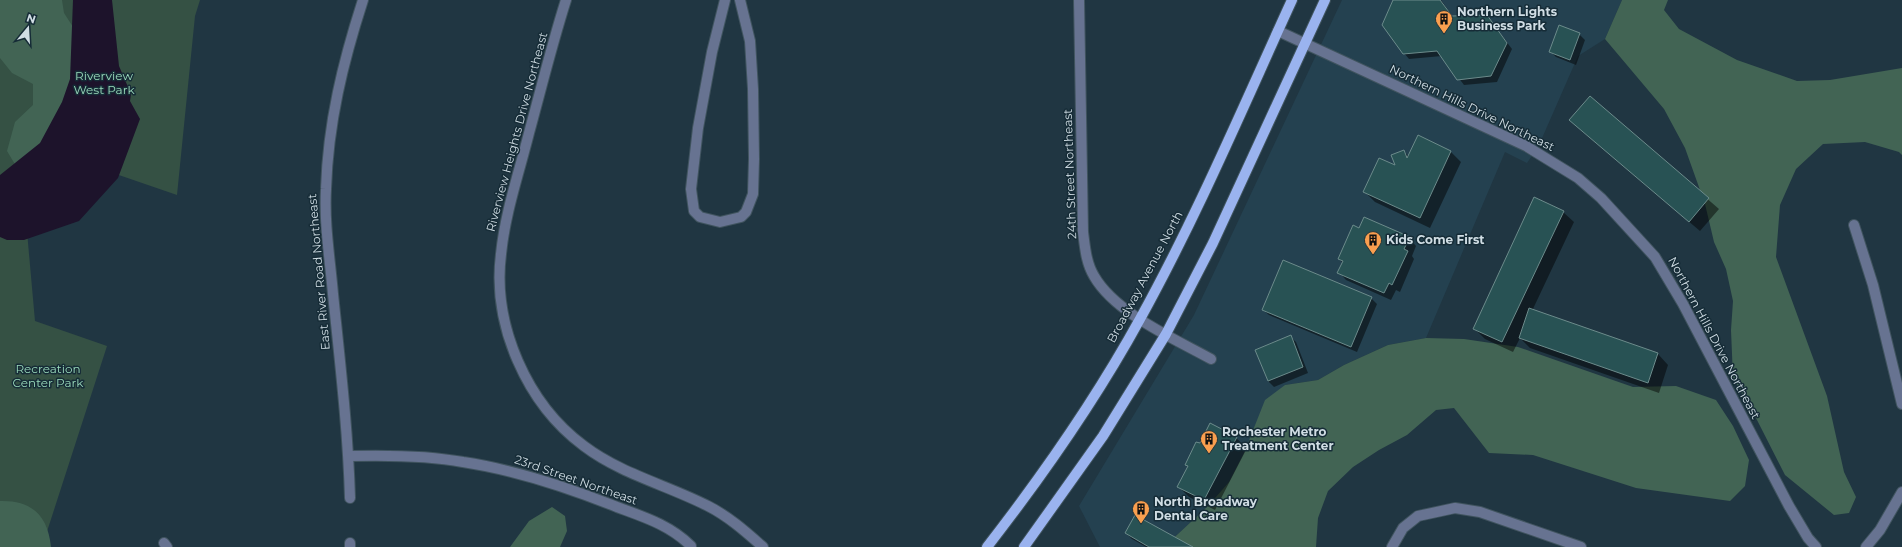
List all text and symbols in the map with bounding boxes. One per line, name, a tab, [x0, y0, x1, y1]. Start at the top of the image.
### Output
place label: Northern Lights Business Park	[1457, 4, 1558, 33]
north arrow	[8, 8, 48, 48]
building icon: Northern Lights Business Park	[1434, 9, 1454, 34]
text: N	[25, 10, 37, 27]
street label: Riverview Heights Drive Northeast	[483, 30, 550, 233]
street label: Northern Hills Drive Northeast	[1387, 61, 1557, 154]
park label: Riverview West Park	[73, 68, 135, 97]
street label: 24th Street Northeast	[1060, 109, 1079, 239]
street label: East River Road Northeast	[304, 193, 333, 351]
street label: Broadway Avenue North	[1103, 208, 1186, 345]
building icon: Kids Come First	[1363, 230, 1383, 255]
place label: Kids Come First	[1386, 232, 1485, 247]
street label: Northern Hills Drive Northeast	[1665, 254, 1764, 422]
park label: Recreation Center Park	[13, 361, 84, 390]
place label: Rochester Metro Treatment Center	[1222, 424, 1334, 453]
building icon: Rochester Metro Treatment Center	[1199, 429, 1219, 454]
street label: 23rd Street Northeast	[513, 451, 640, 508]
place label: North Broadway Dental Care	[1154, 494, 1258, 523]
building icon: North Broadway Dental Care	[1131, 499, 1151, 524]

